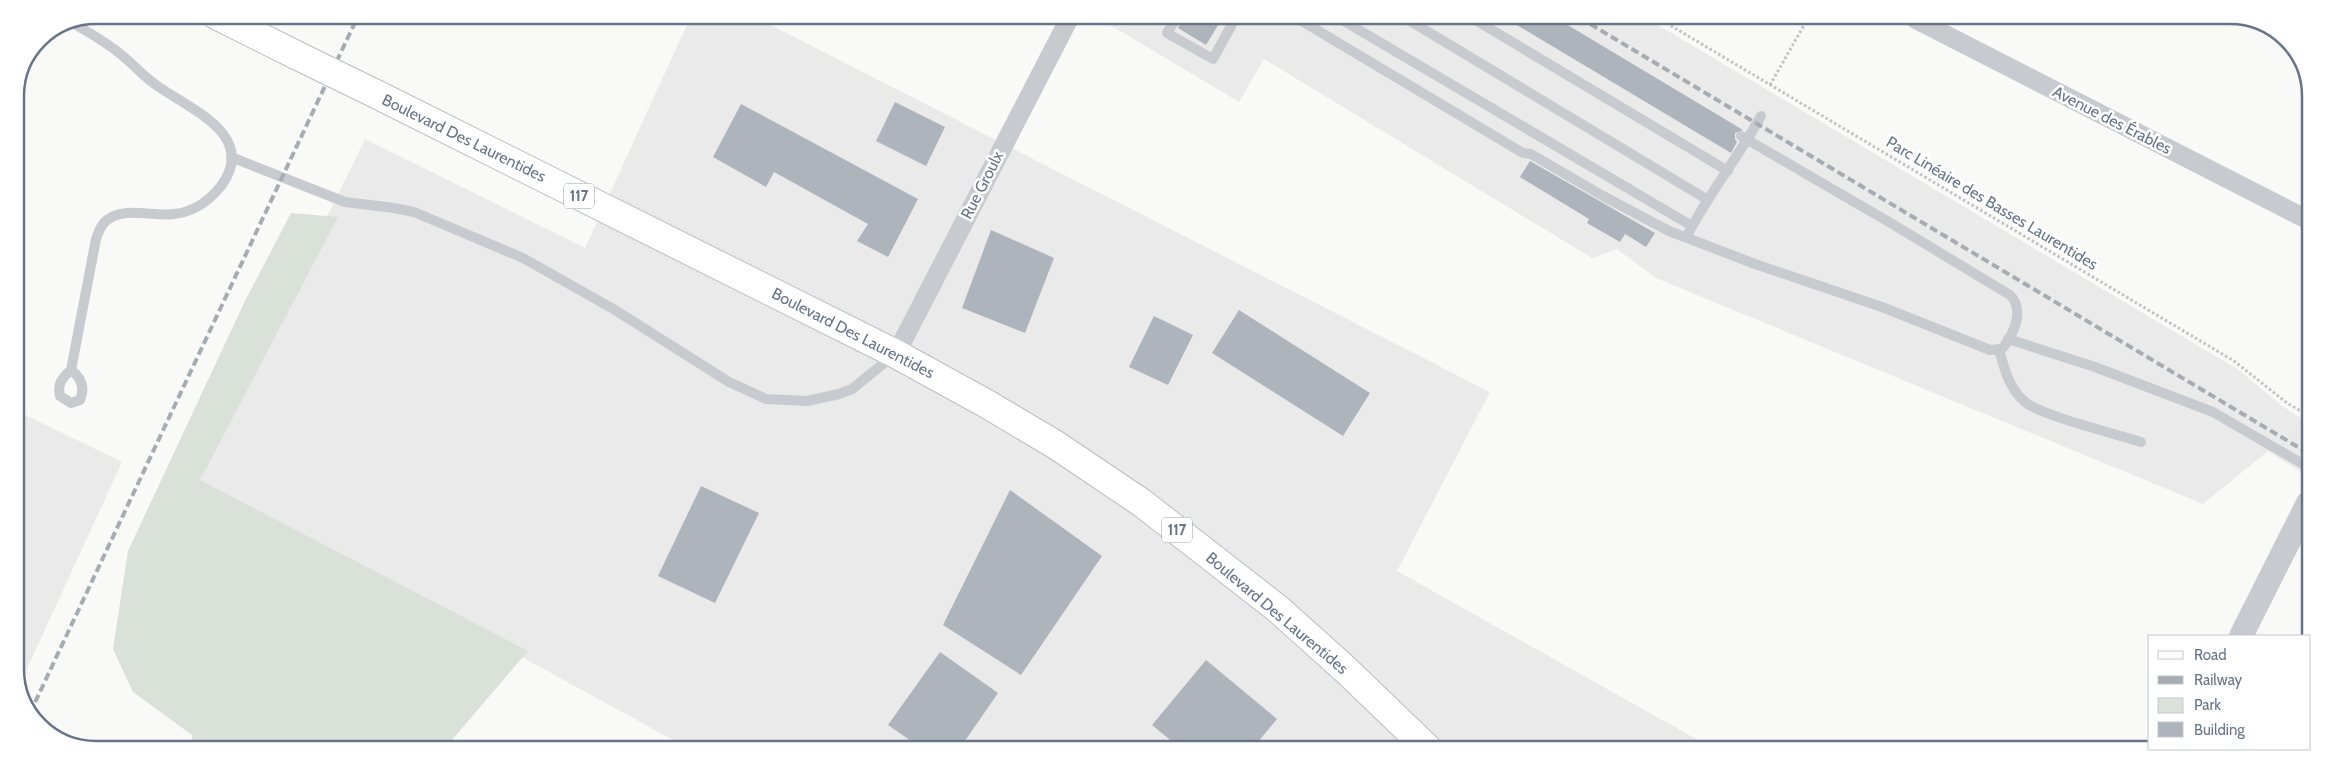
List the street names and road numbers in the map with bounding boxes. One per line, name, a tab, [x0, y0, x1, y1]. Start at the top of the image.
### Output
street label: Avenue des Érables	[2050, 82, 2175, 158]
street label: Boulevard Des Laurentides	[379, 90, 549, 186]
street label: Parc Linéaire des Basses Laurentides	[1883, 132, 2101, 274]
street label: Rue Groulx	[957, 147, 1007, 222]
road number: 117	[564, 184, 594, 208]
street label: Boulevard Des Laurentides	[769, 284, 938, 382]
road number: 117	[1162, 518, 1192, 542]
street label: Boulevard Des Laurentides	[1202, 548, 1352, 678]

